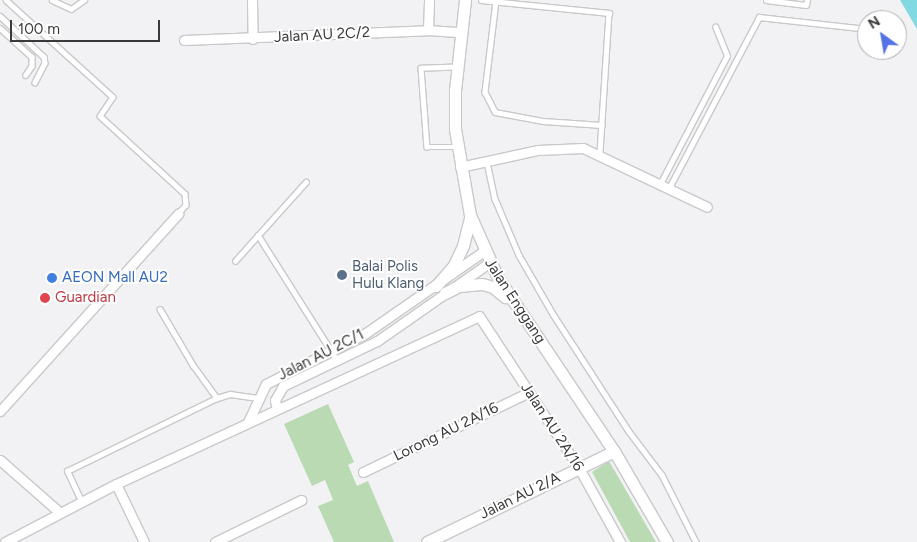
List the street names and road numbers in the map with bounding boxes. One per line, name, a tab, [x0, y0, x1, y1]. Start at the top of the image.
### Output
street label: Jalan AU 2C/2	[273, 23, 371, 47]
street label: Jalan Enggang	[481, 255, 549, 347]
street label: Jalan AU 2C/1	[275, 326, 367, 384]
street label: Jalan AU 2A/16	[517, 379, 587, 475]
street label: Lorong AU 2A/16	[391, 399, 501, 465]
street label: Jalan AU 2/A	[477, 469, 563, 523]

